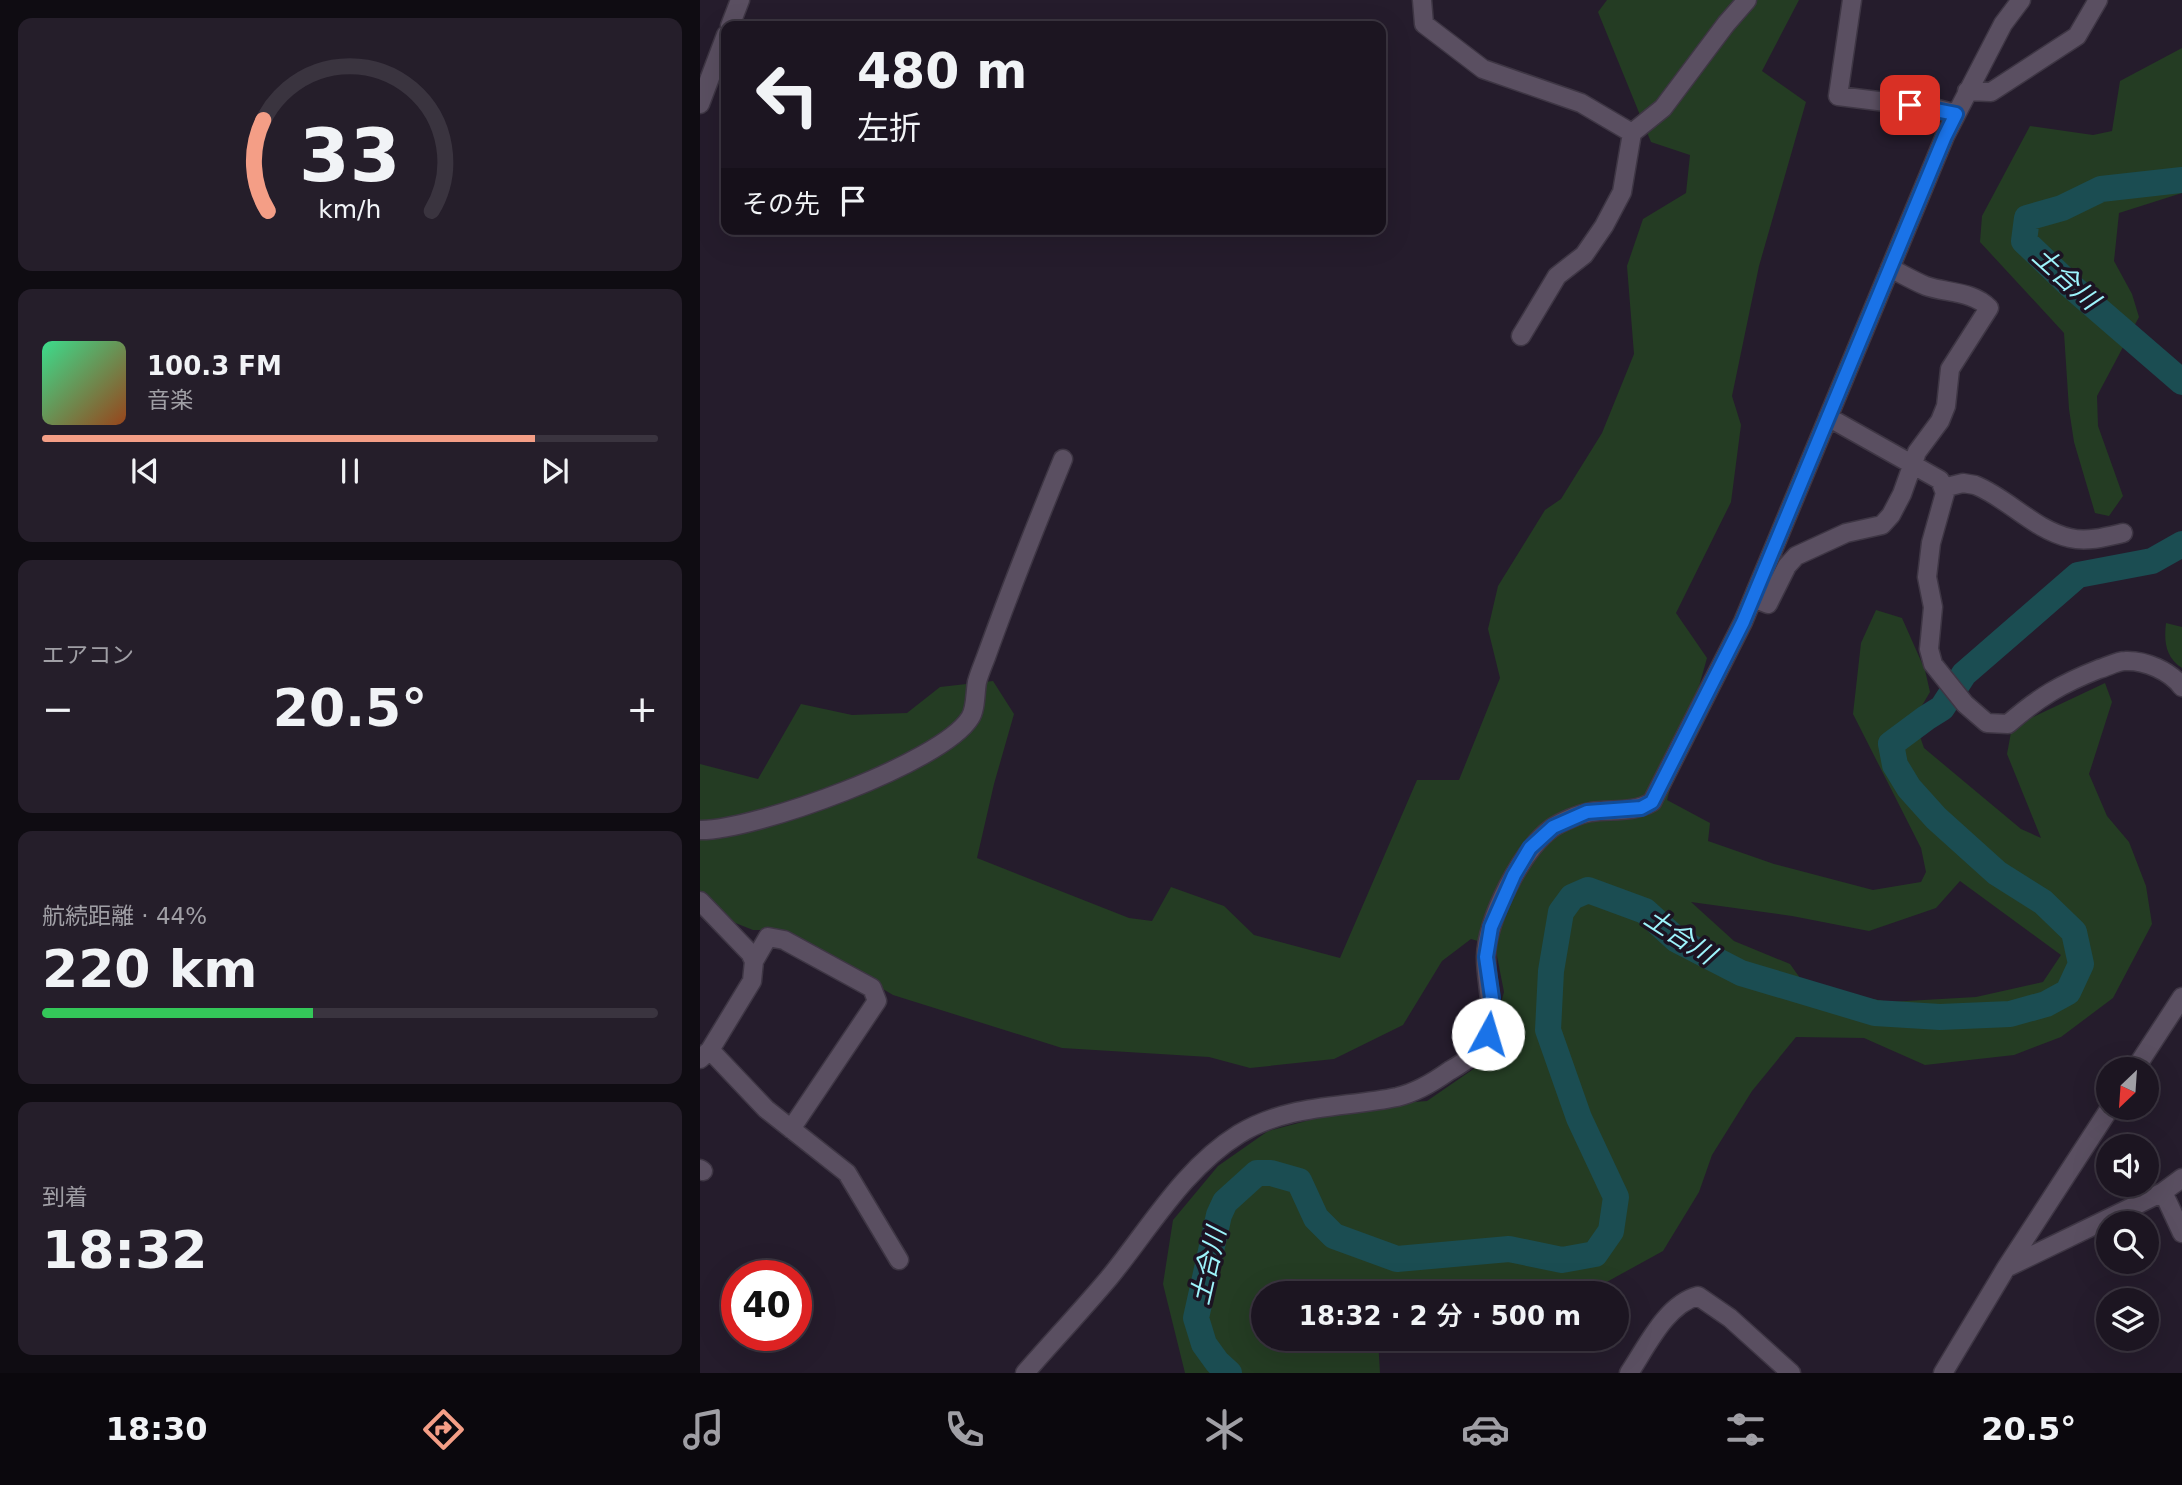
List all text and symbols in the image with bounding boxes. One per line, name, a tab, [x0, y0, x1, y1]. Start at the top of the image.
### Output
text: 480 m	[857, 43, 1027, 100]
icon: left	[742, 49, 833, 140]
pin	[1880, 75, 1940, 135]
icon: arrive	[1891, 86, 1929, 124]
text: 左折	[857, 109, 921, 147]
text: 33	[299, 113, 401, 198]
icon: arrive	[834, 182, 872, 220]
text: その先	[742, 189, 820, 219]
text: km/h	[318, 194, 382, 223]
water label: 土合川	[2027, 241, 2107, 317]
text: 100.3 FM	[147, 351, 282, 381]
text: 音楽	[147, 387, 193, 413]
icon: previous	[126, 452, 164, 490]
icon: pause	[331, 452, 369, 490]
icon: next	[536, 452, 574, 490]
text: エアコン	[42, 642, 134, 668]
text: 20.5°	[273, 678, 427, 738]
text: −	[42, 687, 74, 731]
text: +	[626, 687, 658, 731]
water label: 土合川	[1639, 902, 1723, 971]
text: 航続距離 · 44%	[42, 903, 207, 929]
text: 220 km	[42, 939, 257, 999]
position arrow	[1451, 997, 1525, 1071]
north arrow	[2096, 1057, 2160, 1120]
map controls	[2096, 1057, 2159, 1351]
button: sound	[2096, 1134, 2159, 1197]
text: 到着	[42, 1184, 88, 1210]
button: search	[2096, 1211, 2159, 1274]
text: 18:32	[42, 1220, 208, 1280]
water label: 土合川	[1185, 1222, 1232, 1307]
speed limit sign: 40	[721, 1260, 812, 1351]
button: layers	[2096, 1288, 2159, 1351]
text: 18:32 · 2 分 · 500 m	[1299, 1301, 1581, 1331]
icon: directions	[419, 1405, 468, 1454]
icon: music	[679, 1405, 728, 1454]
icon: phone	[940, 1405, 989, 1454]
icon: climate	[1200, 1405, 1249, 1454]
icon: car	[1461, 1405, 1510, 1454]
icon: filters	[1721, 1405, 1770, 1454]
text: 18:30	[106, 1410, 208, 1448]
text: 20.5°	[1981, 1410, 2076, 1448]

